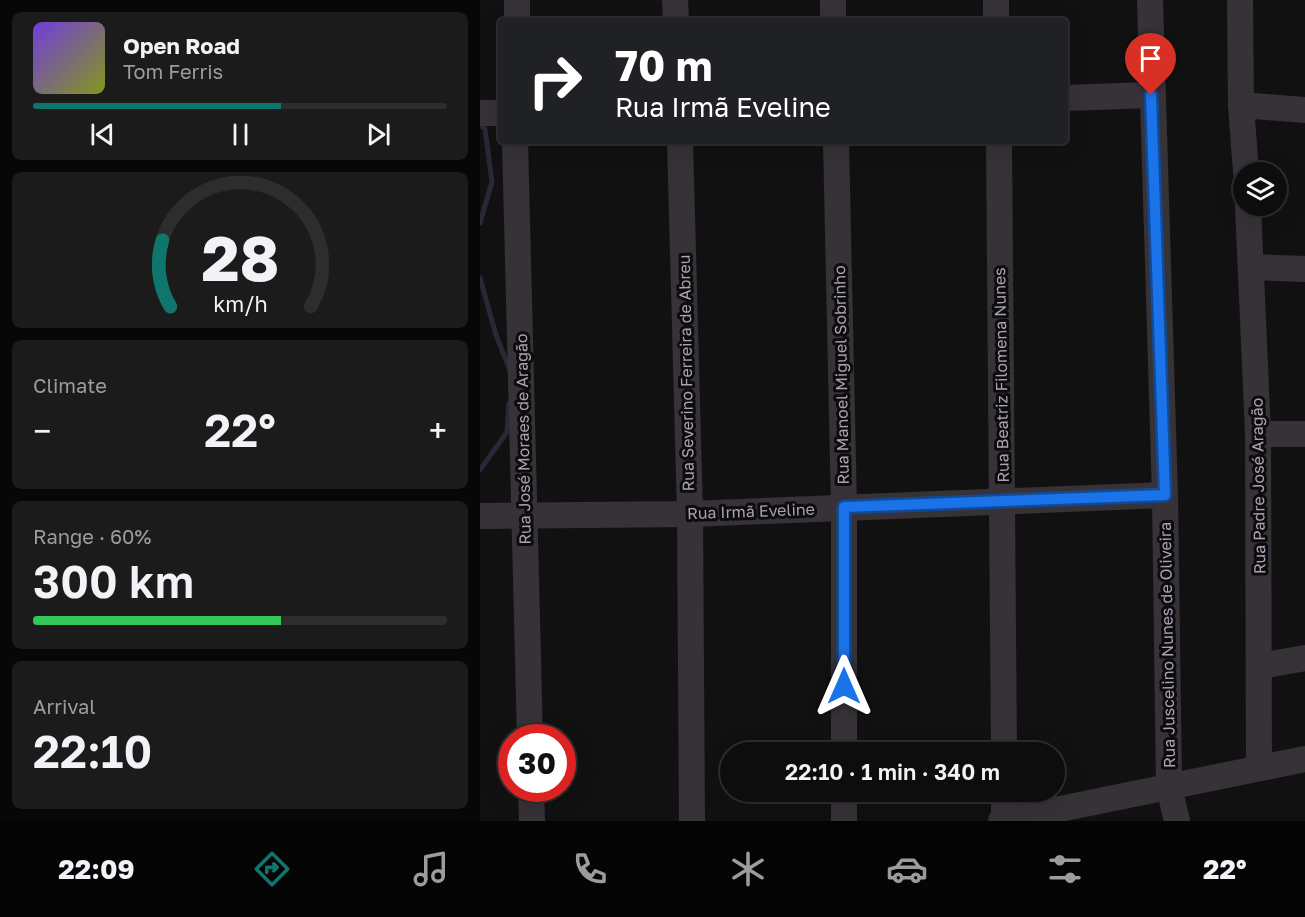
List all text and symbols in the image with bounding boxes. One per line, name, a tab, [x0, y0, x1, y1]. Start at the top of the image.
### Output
text: Open Road	[123, 32, 240, 59]
pin	[1125, 33, 1176, 95]
text: 70 m	[615, 40, 712, 90]
icon: right	[516, 42, 594, 120]
icon: arrive	[1134, 42, 1167, 75]
text: Tom Ferris	[123, 59, 223, 83]
text: Rua Irmã Eveline	[615, 91, 831, 123]
icon: previous	[86, 118, 119, 151]
icon: pause	[224, 118, 257, 151]
icon: next	[362, 118, 395, 151]
map controls	[1233, 162, 1287, 216]
button: layers	[1233, 162, 1287, 216]
text: 28	[201, 220, 279, 295]
street label: Rua Severino Ferreira de Abreu	[674, 254, 698, 492]
street label: Rua Manoel Miguel Sobrinho	[829, 265, 853, 485]
street label: Rua Beatriz Filomena Nunes	[989, 267, 1013, 483]
text: km/h	[213, 292, 267, 318]
street label: Rua José Moraes de Aragão	[511, 333, 535, 545]
text: Climate	[33, 373, 107, 397]
street label: Rua Padre José Aragão	[1246, 398, 1270, 574]
text: 22°	[204, 403, 276, 457]
text: −	[33, 411, 51, 450]
text: +	[429, 411, 447, 450]
street label: Rua Irmã Eveline	[687, 499, 815, 523]
street label: Rua Juscelino Nunes de Oliveira	[1155, 522, 1179, 768]
text: Range · 60%	[33, 524, 151, 548]
text: 300 km	[33, 554, 194, 608]
position arrow	[812, 654, 876, 718]
text: Arrival	[33, 694, 96, 718]
text: 22:10	[33, 724, 152, 778]
speed limit sign: 30	[498, 724, 576, 802]
text: 22:10 · 1 min · 340 m	[785, 758, 1000, 785]
icon: directions	[251, 848, 293, 890]
icon: music	[410, 848, 452, 890]
icon: phone	[569, 848, 611, 890]
icon: climate	[727, 848, 769, 890]
icon: car	[886, 848, 928, 890]
icon: filters	[1044, 848, 1086, 890]
text: 22:09	[58, 853, 135, 885]
text: 22°	[1203, 853, 1247, 885]

